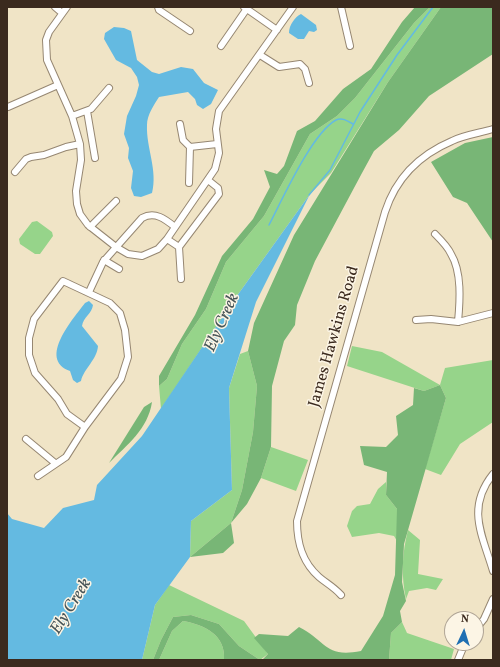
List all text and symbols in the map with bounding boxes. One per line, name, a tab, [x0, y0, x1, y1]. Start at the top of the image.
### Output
street label: James Hawkins Road	[306, 264, 364, 410]
water label: Ely Creek	[201, 291, 245, 355]
water label: Ely Creek	[47, 575, 97, 639]
north arrow	[444, 611, 484, 651]
text: N	[460, 612, 469, 627]

